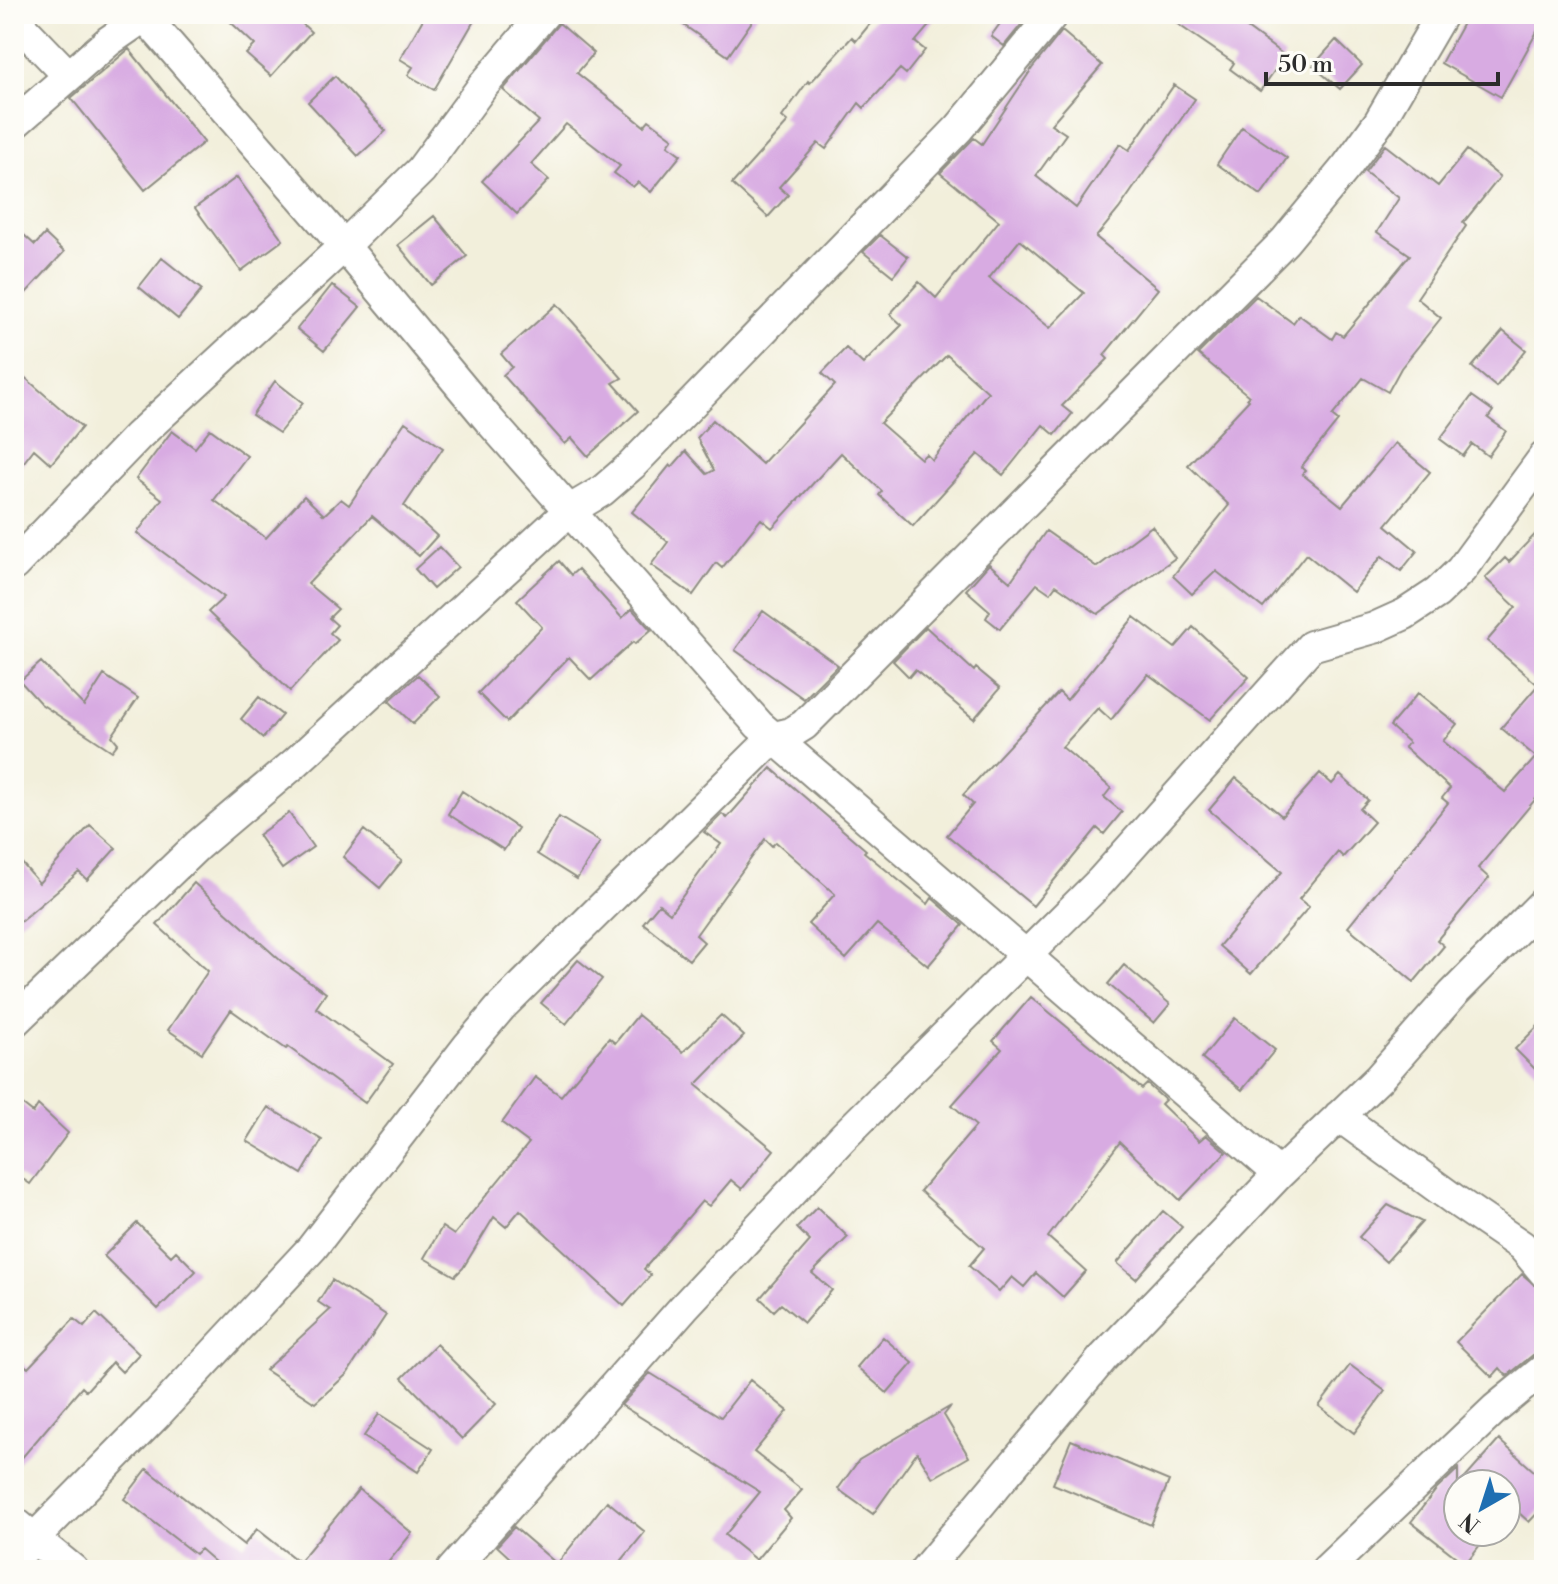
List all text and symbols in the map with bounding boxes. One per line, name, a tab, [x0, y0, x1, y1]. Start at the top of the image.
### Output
scale bar	[1266, 36, 1498, 86]
text: 50 m	[1278, 50, 1333, 80]
north arrow	[1442, 1468, 1522, 1548]
text: N	[1455, 1506, 1486, 1538]

